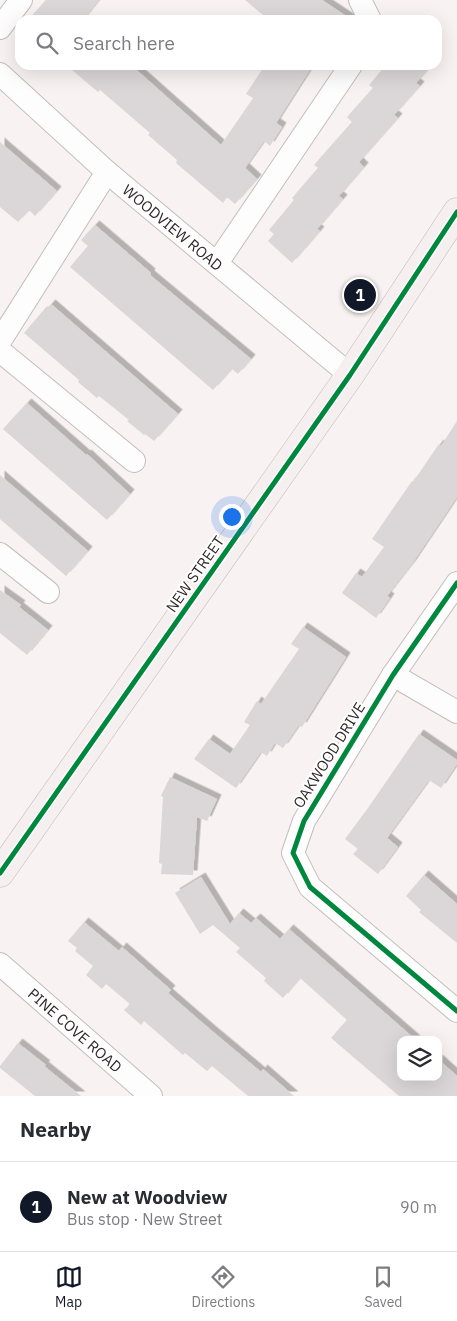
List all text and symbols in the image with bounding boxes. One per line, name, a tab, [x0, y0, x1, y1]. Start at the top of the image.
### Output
search box	[15, 15, 442, 70]
icon: search	[33, 29, 61, 57]
text: Search here	[73, 31, 175, 55]
street label: WOODVIEW ROAD	[119, 180, 227, 274]
pin: 1	[344, 276, 376, 314]
your location	[219, 504, 245, 530]
street label: NEW STREET	[162, 532, 229, 616]
street label: OAKWOOD DRIVE	[289, 699, 369, 811]
street label: PINE COVE ROAD	[24, 984, 126, 1076]
map controls	[397, 1036, 442, 1081]
button: layers	[397, 1036, 442, 1081]
text: Nearby	[20, 1115, 91, 1143]
text: New at Woodview	[67, 1185, 227, 1209]
text: 1	[31, 1197, 41, 1217]
text: 90 m	[400, 1197, 437, 1217]
text: Bus stop · New Street	[67, 1209, 222, 1229]
tab: Map	[55, 1263, 83, 1311]
tab: Directions	[192, 1263, 255, 1311]
tab: Saved	[364, 1263, 402, 1311]

